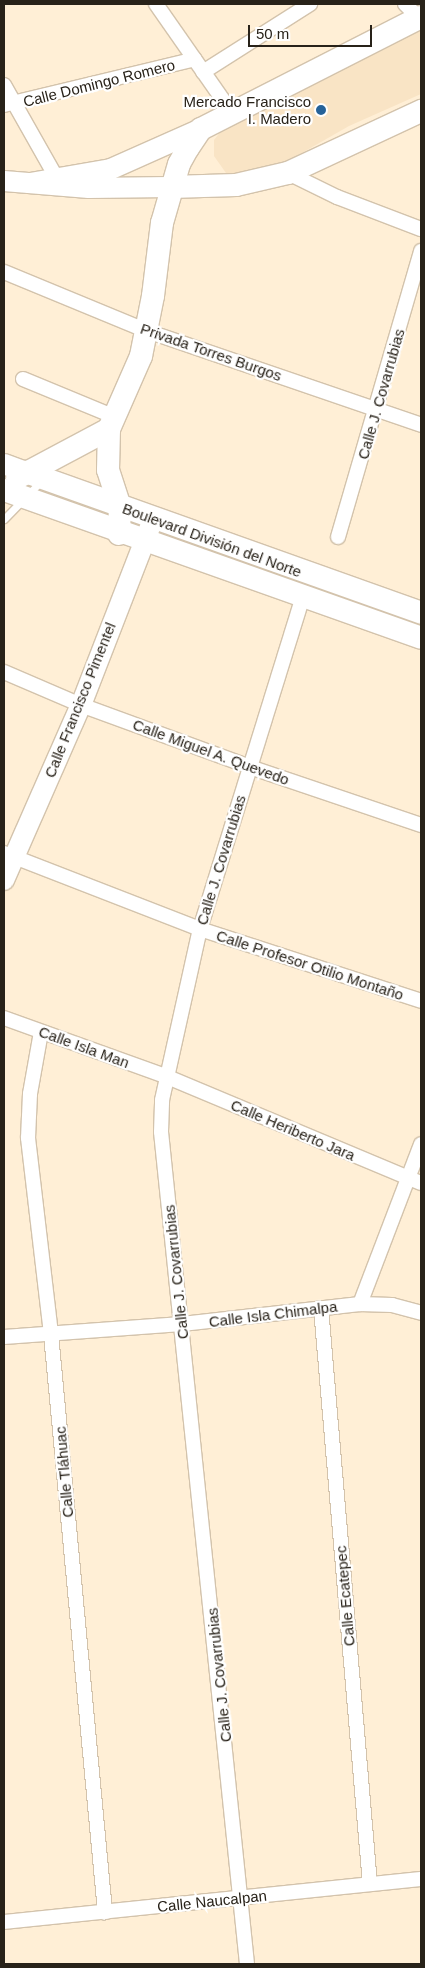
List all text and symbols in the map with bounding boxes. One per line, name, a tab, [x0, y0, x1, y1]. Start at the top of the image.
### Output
scale bar	[250, 15, 374, 47]
text: 50 m	[256, 25, 289, 42]
street label: Calle Domingo Romero	[21, 55, 177, 111]
place label: Mercado Francisco I. Madero	[183, 92, 311, 127]
marker: Mercado Francisco I. Madero	[315, 104, 327, 116]
street label: Privada Torres Burgos	[138, 319, 284, 385]
street label: Calle J. Covarrubias	[354, 327, 408, 461]
street label: Boulevard División del Norte	[120, 499, 304, 581]
street label: Calle Francisco Pimentel	[41, 620, 119, 780]
street label: Calle Miguel A. Quevedo	[130, 715, 292, 789]
street label: Calle J. Covarrubias	[193, 793, 249, 927]
street label: Calle Profesor Otilio Montaño	[214, 926, 406, 1004]
street label: Calle Isla Man	[36, 1022, 132, 1072]
street label: Calle Heriberto Jara	[228, 1096, 358, 1164]
street label: Calle J. Covarrubias	[160, 1204, 192, 1340]
street label: Calle Isla Chimalpa	[208, 1297, 338, 1331]
street label: Calle Tláhuac	[51, 1426, 77, 1518]
street label: Calle Ecatepec	[332, 1545, 358, 1647]
street label: Calle J. Covarrubias	[203, 1607, 235, 1743]
street label: Calle Naucalpan	[156, 1886, 268, 1916]

